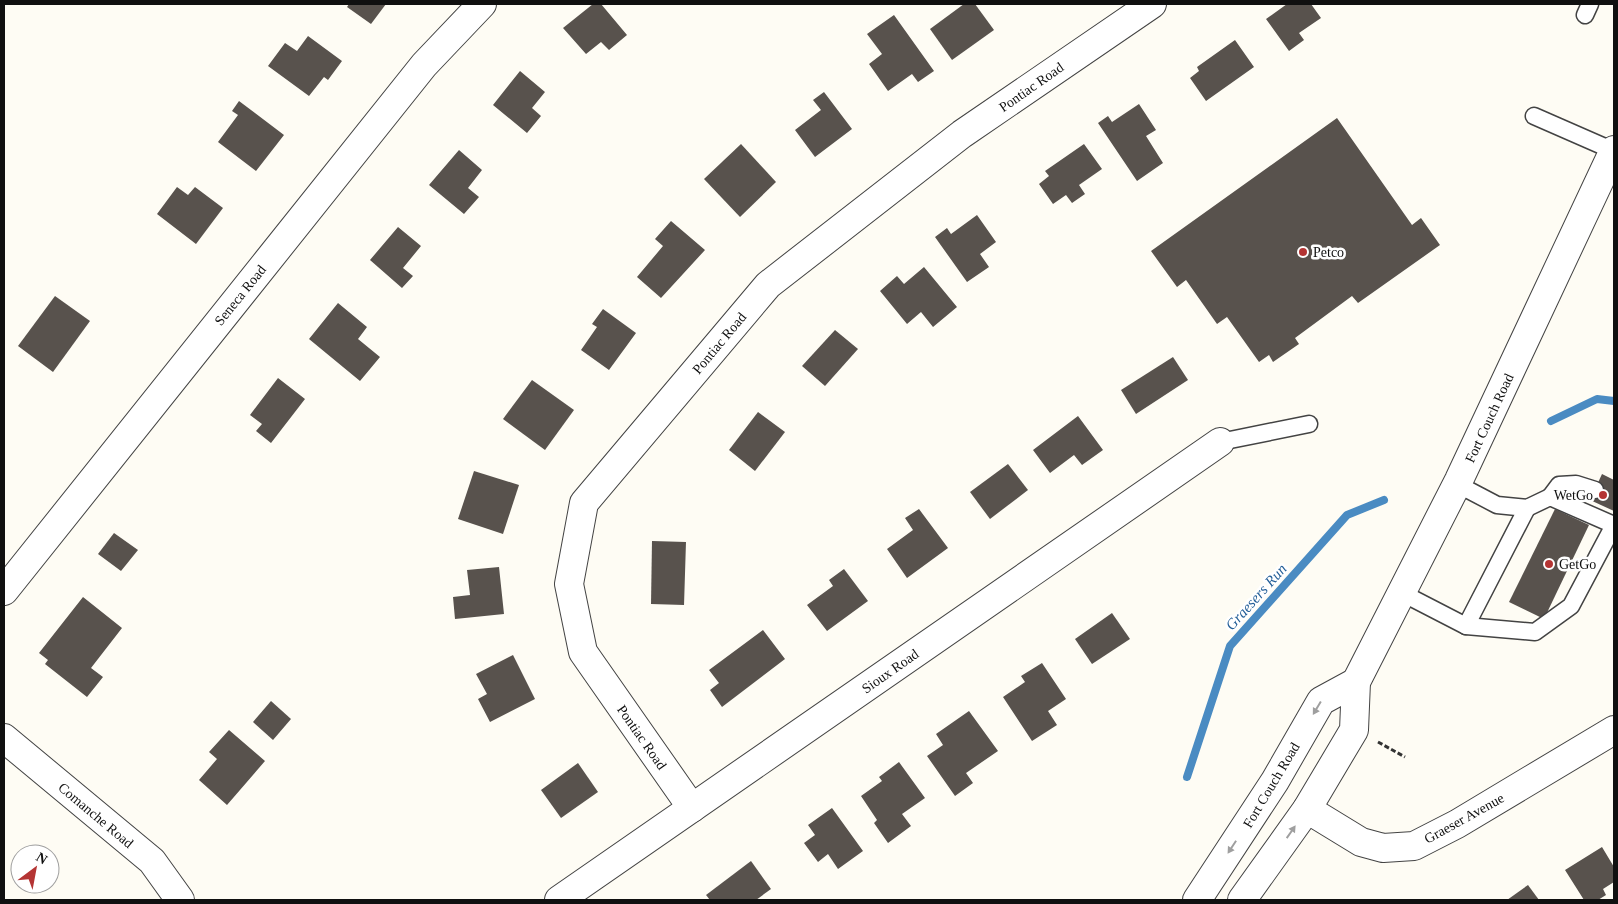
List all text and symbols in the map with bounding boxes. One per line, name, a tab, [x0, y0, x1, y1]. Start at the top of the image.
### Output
street label: Pontiac Road	[996, 60, 1066, 115]
place label: Petco	[1313, 245, 1344, 260]
marker: Petco	[1297, 246, 1309, 258]
street label: Seneca Road	[212, 262, 269, 328]
street label: Pontiac Road	[690, 310, 749, 377]
street label: Fort Couch Road	[1462, 371, 1517, 465]
place label: WetGo	[1554, 488, 1593, 503]
marker: WetGo	[1597, 489, 1609, 501]
place label: GetGo	[1559, 557, 1596, 572]
marker: GetGo	[1543, 558, 1555, 570]
water label: Graesers Run	[1222, 561, 1290, 633]
street label: Sioux Road	[859, 646, 922, 696]
street label: Pontiac Road	[614, 702, 669, 772]
one-way arrow	[1312, 702, 1321, 715]
street label: Fort Couch Road	[1240, 740, 1303, 830]
street label: Comanche Road	[55, 780, 136, 851]
street label: Graeser Avenue	[1422, 790, 1507, 847]
one-way arrow	[1286, 825, 1296, 839]
one-way arrow	[1228, 841, 1237, 854]
north arrow	[10, 844, 60, 894]
text: N	[33, 849, 50, 867]

